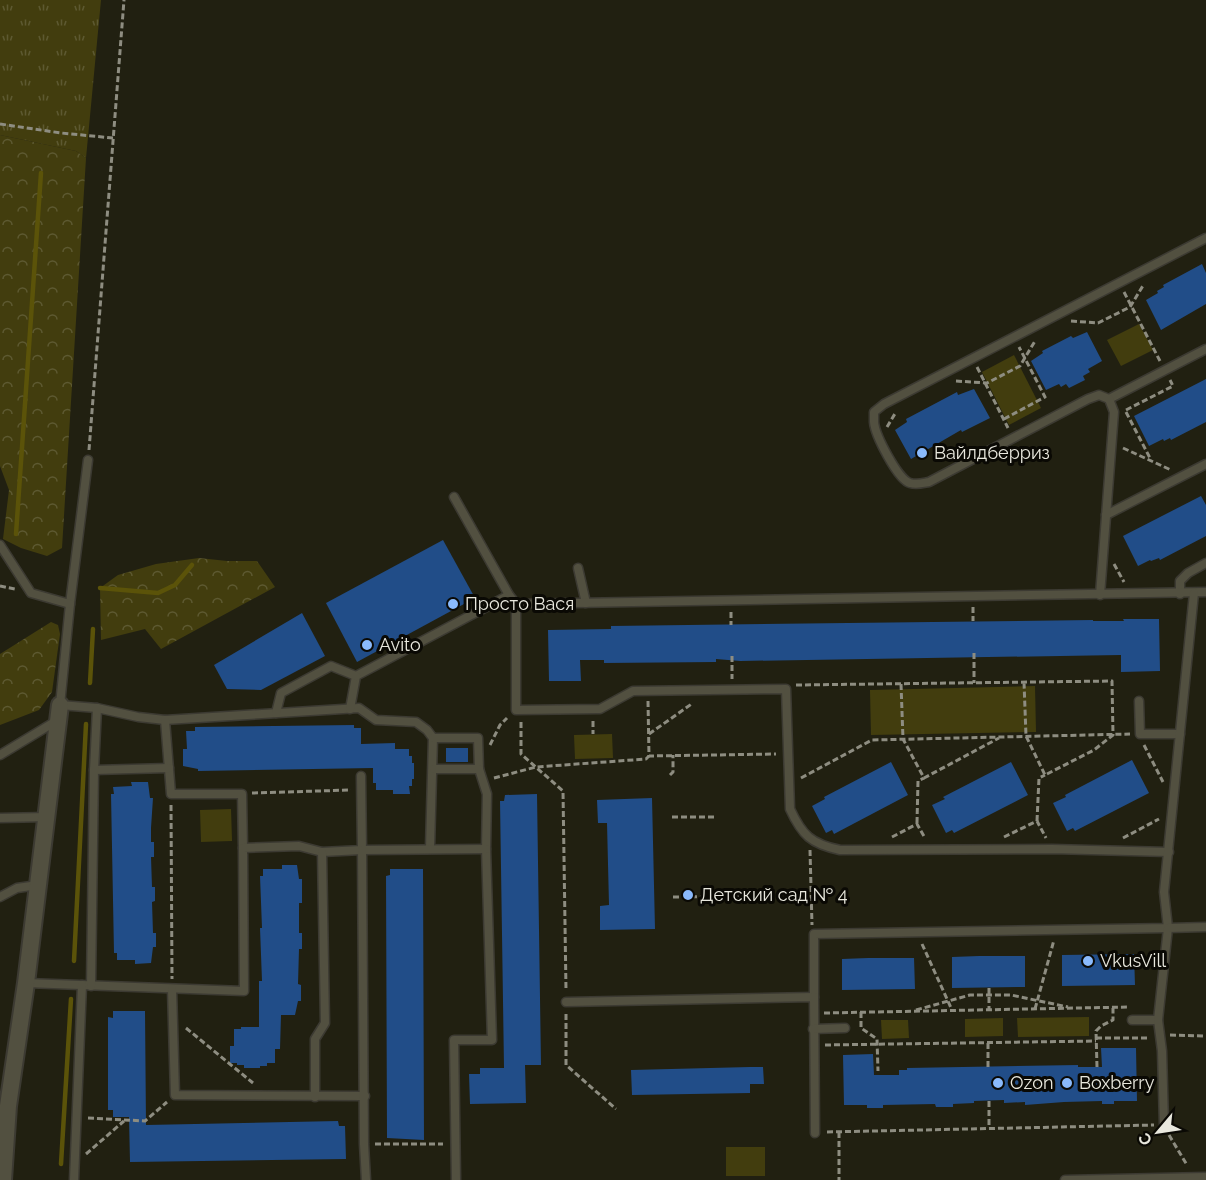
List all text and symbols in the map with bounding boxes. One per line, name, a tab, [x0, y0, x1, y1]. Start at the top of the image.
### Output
place label: Вайлдберриз	[934, 442, 1050, 463]
marker: Вайлдберриз	[915, 446, 929, 460]
place label: Просто Вася	[465, 593, 574, 614]
marker: Просто Вася	[446, 597, 460, 611]
place label: Avito	[379, 634, 421, 655]
marker: Avito	[360, 638, 374, 652]
place label: Детский сад № 4	[700, 884, 848, 905]
marker: Детский сад № 4	[681, 888, 695, 902]
place label: VkusVill	[1100, 950, 1166, 971]
marker: VkusVill	[1081, 954, 1095, 968]
place label: Ozon	[1010, 1072, 1053, 1093]
place label: Boxberry	[1079, 1072, 1155, 1093]
marker: Ozon	[991, 1076, 1005, 1090]
marker: Boxberry	[1060, 1076, 1074, 1090]
north arrow	[1128, 1102, 1188, 1162]
text: С	[1134, 1130, 1156, 1148]

